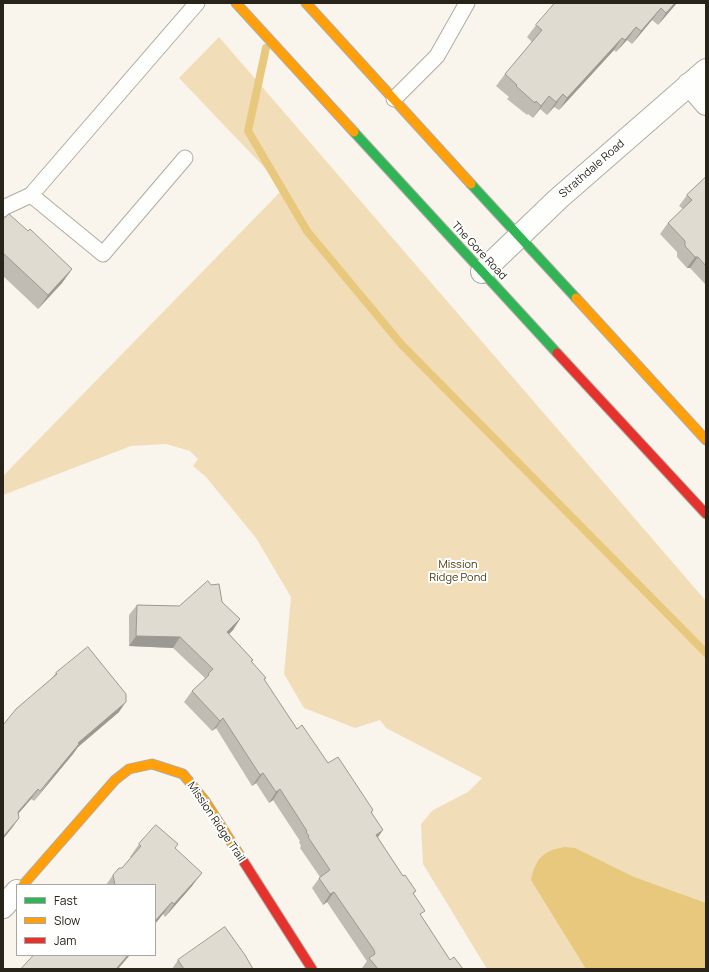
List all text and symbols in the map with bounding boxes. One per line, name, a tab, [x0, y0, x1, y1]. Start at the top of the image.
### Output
street label: Strathdale Road	[557, 137, 627, 201]
street label: The Gore Road	[449, 219, 509, 283]
park label: Mission Ridge Pond	[429, 558, 487, 584]
street label: Mission Ridge Trail	[184, 780, 248, 864]
legend	[16, 884, 156, 956]
text: Fast	[54, 892, 78, 909]
text: Slow	[54, 912, 80, 929]
text: Jam	[54, 932, 76, 949]

